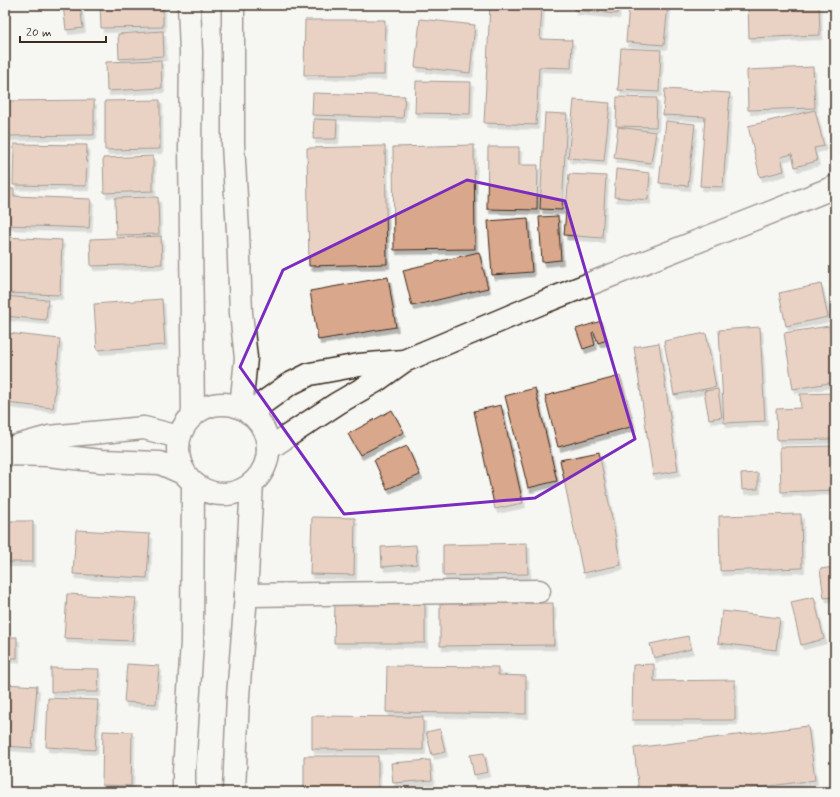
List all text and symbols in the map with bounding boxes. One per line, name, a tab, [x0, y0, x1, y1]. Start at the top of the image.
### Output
scale bar	[20, 18, 106, 44]
text: 20 m	[26, 25, 52, 41]

